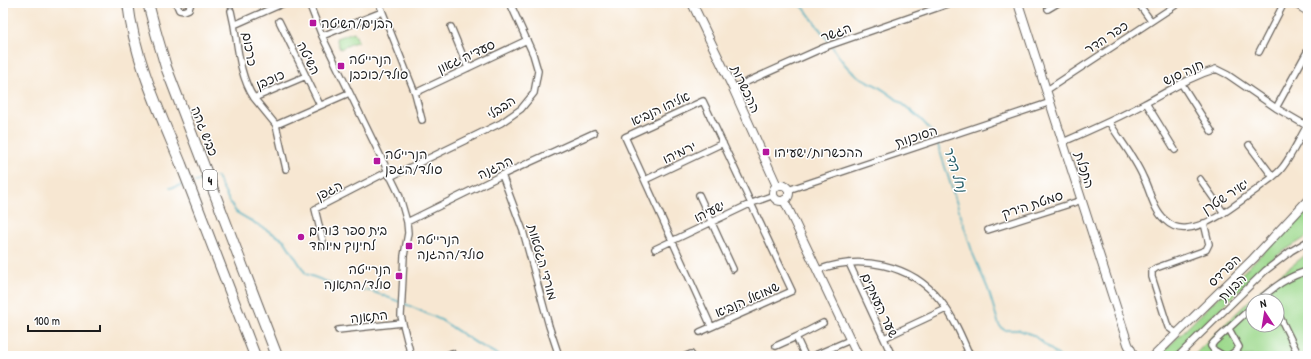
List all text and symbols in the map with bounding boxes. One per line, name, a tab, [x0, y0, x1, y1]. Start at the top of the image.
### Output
place label: הבנים/השיטה	[321, 14, 393, 32]
street label: כפר הדר	[1081, 16, 1131, 58]
marker: הבנים/השיטה	[308, 18, 318, 28]
street label: הגשר	[818, 18, 854, 46]
street label: כרכום	[238, 31, 262, 68]
street label: סעדיה גאון	[434, 35, 498, 77]
street label: השיטה	[293, 38, 325, 78]
place label: הנרייטה סולד/כוכבן	[349, 50, 408, 83]
street label: חנה סנש	[1160, 55, 1206, 89]
marker: הנרייטה סולד/כוכבן	[336, 61, 346, 71]
street label: ההכשרות	[727, 61, 765, 116]
street label: כוכבן	[253, 65, 287, 93]
street label: אליהו הנביא	[627, 86, 693, 130]
street label: הבבלי	[483, 91, 519, 123]
street label: כביש גהה	[187, 103, 223, 159]
street label: הסוכנות	[893, 121, 939, 151]
street label: ירמיהו	[659, 136, 699, 168]
place label: ההכשרות/ישעיהו	[774, 143, 863, 161]
water label: נחל הדר	[940, 144, 973, 195]
place label: הנרייטה סולד/הגפן	[385, 145, 442, 178]
marker: ההכשרות/ישעיהו	[761, 147, 771, 157]
street label: התכלת	[1070, 149, 1099, 191]
street label: ההגנה	[474, 151, 516, 183]
marker: הנרייטה סולד/הגפן	[372, 156, 382, 166]
road number: 4	[203, 170, 217, 190]
street label: יאיר שטרן	[1198, 174, 1252, 218]
street label: הגפן	[313, 176, 345, 204]
street label: סמטת הירק	[999, 186, 1065, 222]
street label: ישעיהו	[690, 196, 728, 226]
place label: בית ספר צורים לחינוך מיוחד	[309, 221, 387, 254]
street label: מורדי הגטאות	[523, 221, 562, 302]
place label: הנרייטה סולד/ההגנה	[417, 230, 484, 263]
marker: בית ספר צורים לחינוך מיוחד	[296, 232, 306, 242]
marker: הנרייטה סולד/ההגנה	[404, 241, 414, 251]
street label: הפרדס	[1204, 250, 1244, 290]
place label: הנרייטה סולד/התאנה	[324, 260, 391, 293]
street label: שער העמקים	[857, 269, 903, 341]
street label: הבנות	[1214, 269, 1250, 305]
marker: הנרייטה סולד/התאנה	[394, 271, 404, 281]
street label: שמואל הנביא	[712, 277, 782, 321]
north arrow	[1245, 293, 1285, 333]
text: N	[1259, 296, 1267, 311]
street label: התאנה	[349, 305, 389, 327]
scale bar	[28, 307, 100, 333]
text: 100 m	[34, 312, 60, 329]

